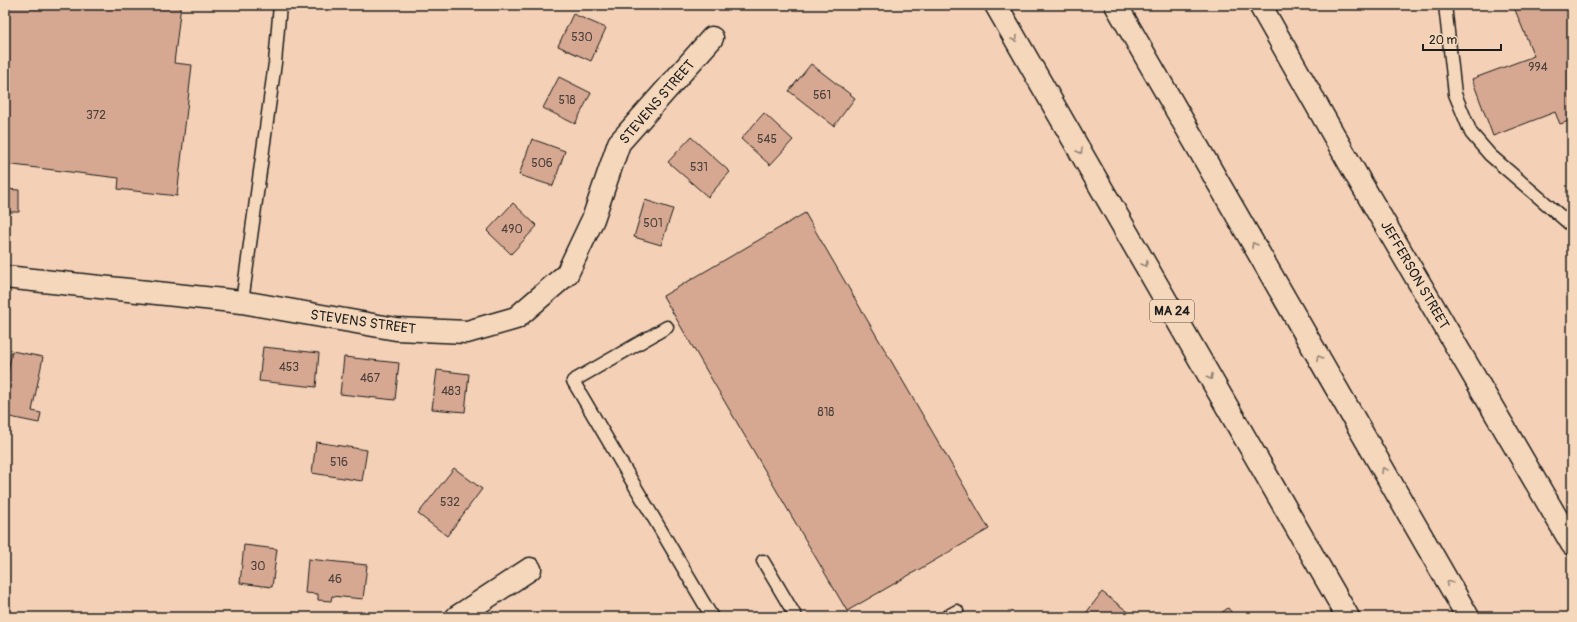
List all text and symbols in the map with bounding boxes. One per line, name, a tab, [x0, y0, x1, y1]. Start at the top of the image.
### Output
scale bar	[1423, 26, 1501, 52]
house number: 530	[571, 30, 593, 45]
text: 20 m	[1429, 33, 1458, 48]
one-way arrow	[1011, 35, 1018, 42]
street label: STEVENS STREET	[616, 56, 698, 148]
house number: 994	[1528, 60, 1548, 75]
house number: 561	[813, 88, 831, 103]
house number: 518	[558, 93, 576, 108]
house number: 372	[86, 108, 106, 123]
house number: 545	[757, 132, 777, 147]
one-way arrow	[1076, 147, 1083, 155]
house number: 506	[531, 156, 553, 171]
house number: 531	[690, 160, 708, 175]
house number: 501	[643, 216, 663, 231]
street label: JEFFERSON STREET	[1377, 218, 1453, 332]
house number: 490	[501, 222, 523, 237]
one-way arrow	[1252, 242, 1259, 249]
one-way arrow	[1140, 260, 1147, 267]
road number: MA 24	[1150, 300, 1194, 322]
street label: STEVENS STREET	[309, 306, 417, 338]
one-way arrow	[1316, 355, 1323, 362]
house number: 453	[279, 360, 299, 375]
house number: 467	[360, 371, 381, 386]
one-way arrow	[1205, 373, 1212, 380]
house number: 483	[441, 384, 461, 399]
house number: 818	[818, 405, 834, 420]
house number: 516	[330, 455, 348, 470]
one-way arrow	[1381, 467, 1388, 475]
house number: 532	[440, 495, 460, 510]
house number: 30	[251, 559, 265, 574]
house number: 46	[328, 572, 342, 587]
one-way arrow	[1446, 580, 1453, 587]

